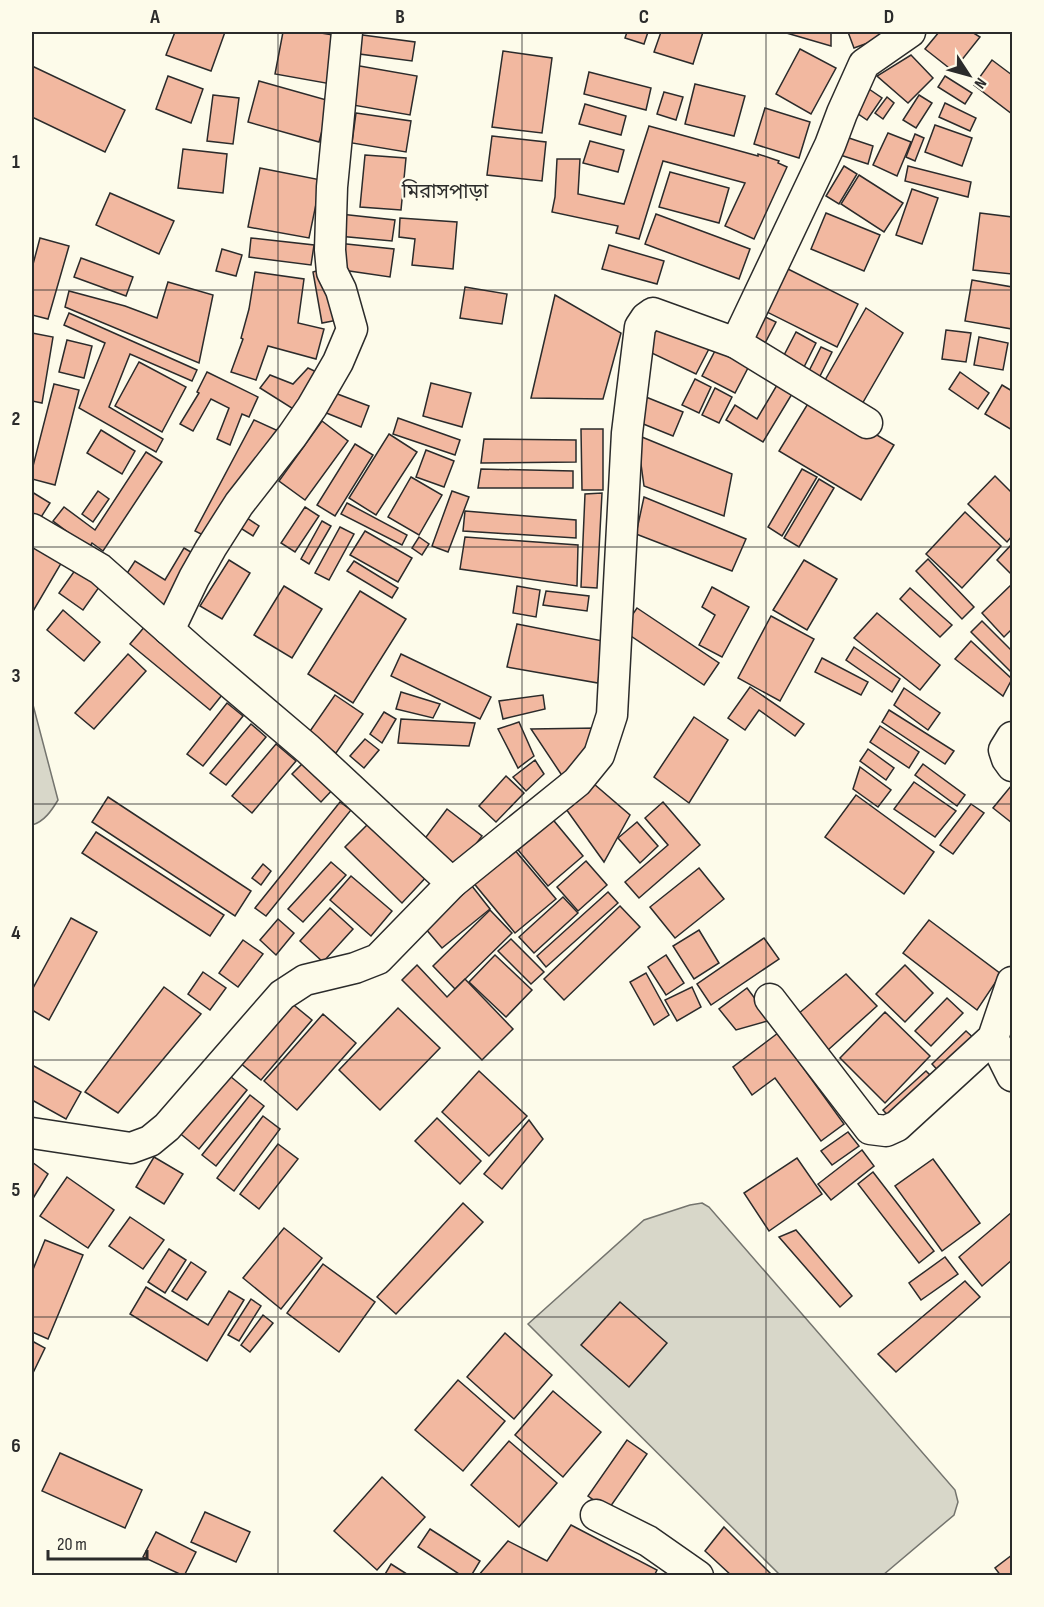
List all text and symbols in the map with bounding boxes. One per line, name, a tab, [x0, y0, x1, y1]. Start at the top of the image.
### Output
text: A	[149, 5, 160, 29]
text: B	[395, 5, 405, 29]
text: C	[639, 5, 649, 29]
text: D	[884, 5, 894, 29]
north arrow	[939, 45, 999, 105]
text: N	[970, 74, 990, 92]
text: 1	[12, 150, 20, 174]
district label: মিরাসপাড়া	[401, 179, 489, 204]
text: 2	[12, 407, 20, 431]
text: 3	[12, 664, 21, 688]
text: 4	[11, 921, 21, 945]
text: 5	[12, 1178, 21, 1202]
text: 6	[11, 1434, 21, 1458]
scale bar	[48, 1523, 147, 1561]
text: 20 m	[57, 1534, 87, 1555]

